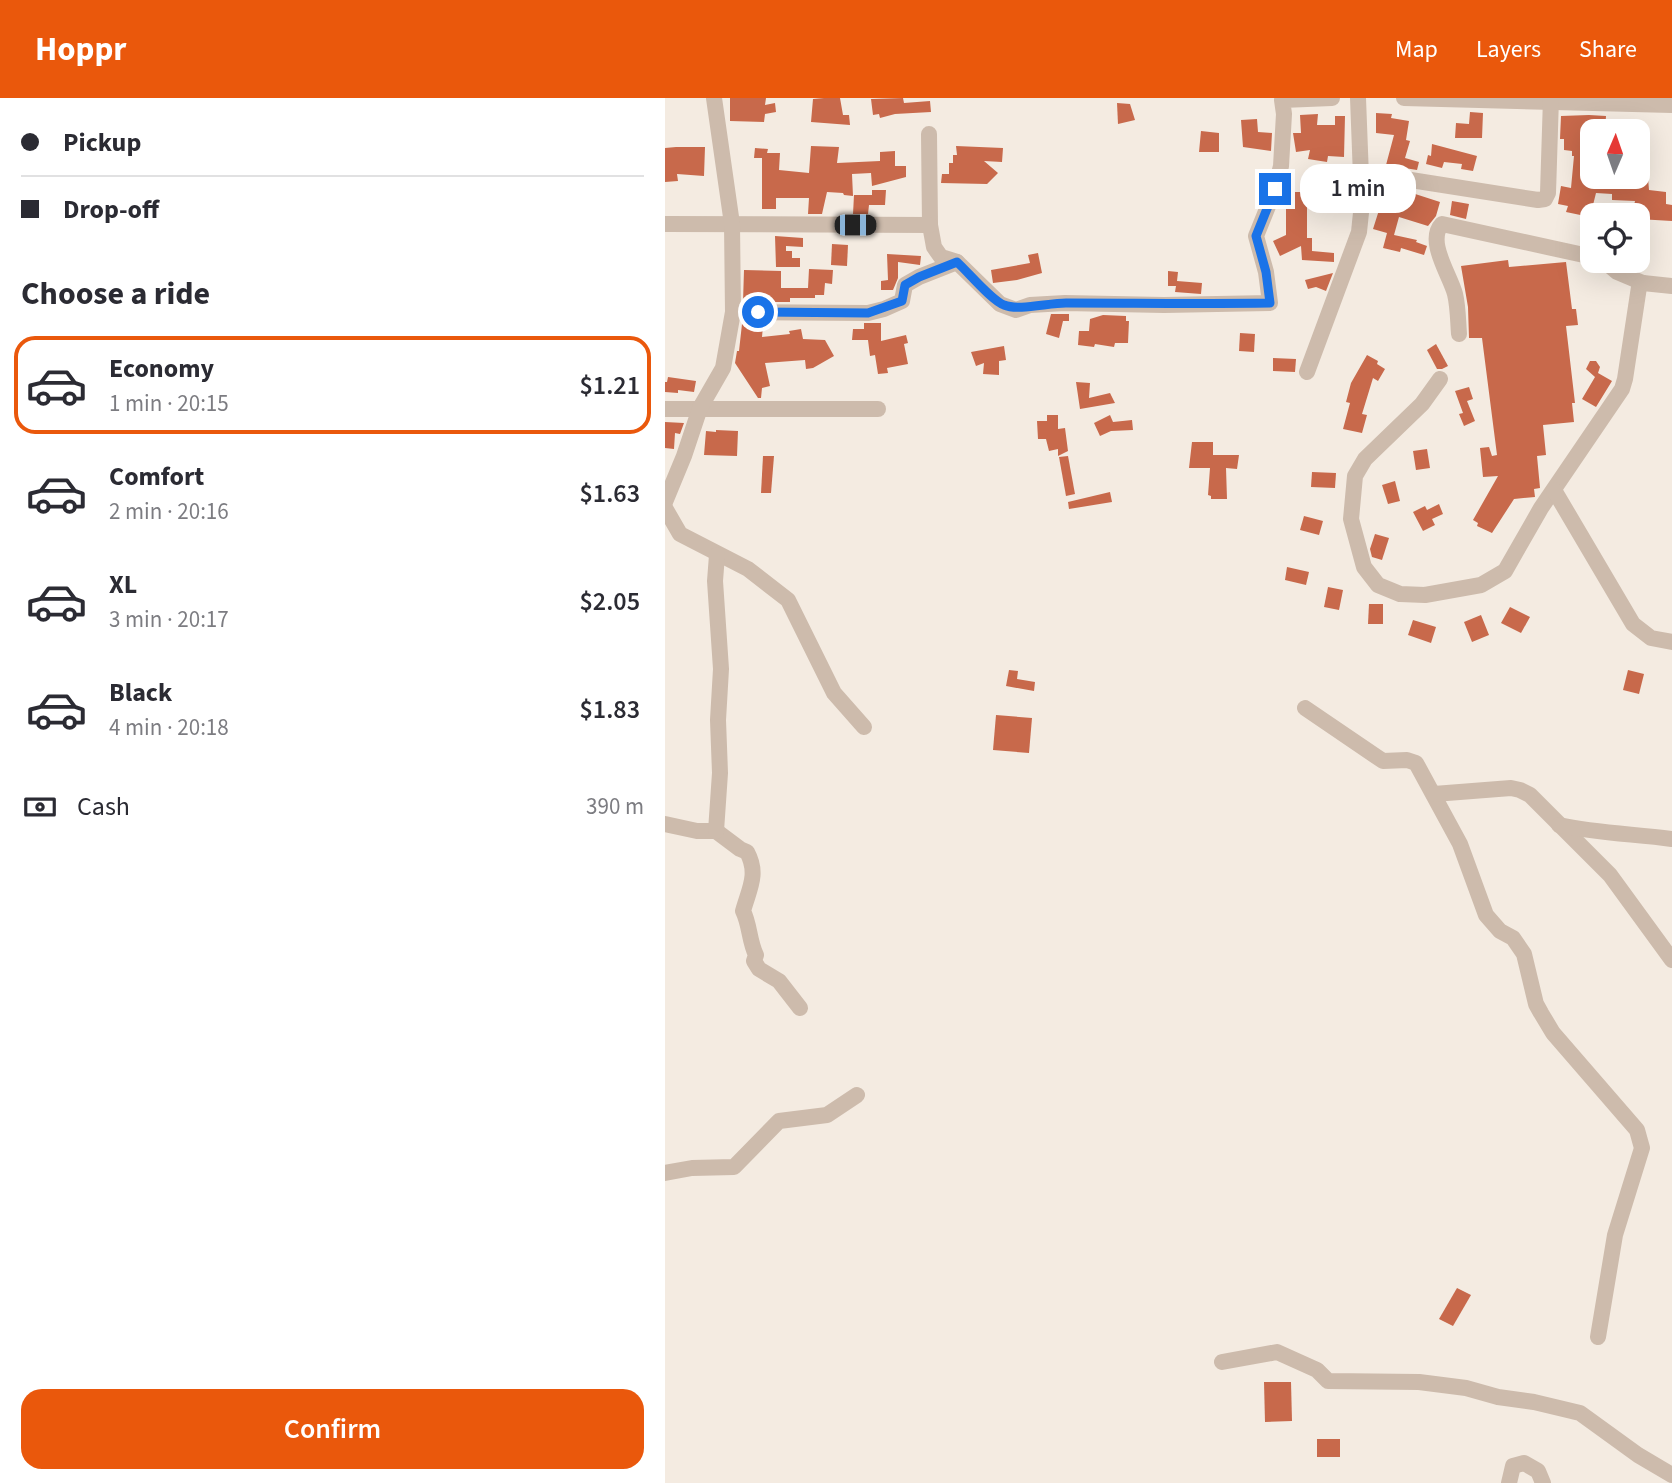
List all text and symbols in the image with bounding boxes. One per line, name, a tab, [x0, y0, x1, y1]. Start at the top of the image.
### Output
text: Hoppr	[35, 26, 127, 73]
text: Map	[1395, 32, 1438, 67]
text: Layers	[1476, 32, 1541, 67]
text: Share	[1579, 32, 1637, 67]
north arrow	[1580, 119, 1650, 189]
map controls	[1580, 119, 1650, 273]
text: Pickup	[63, 124, 141, 161]
callout: 1 min	[1299, 164, 1415, 214]
text: 1 min	[1331, 172, 1385, 205]
route end	[1259, 173, 1291, 205]
text: Drop-off	[63, 191, 159, 228]
button: locate	[1580, 203, 1650, 273]
car	[835, 215, 877, 236]
text: Choose a ride	[21, 271, 210, 317]
route start	[742, 296, 774, 328]
text: Economy	[109, 350, 214, 387]
icon: car	[25, 354, 88, 417]
text: $1.21	[579, 367, 640, 404]
text: 1 min · 20:15	[109, 387, 229, 420]
text: Comfort	[109, 458, 204, 495]
icon: car	[25, 462, 88, 525]
text: $1.63	[579, 475, 640, 512]
text: 2 min · 20:16	[109, 495, 229, 528]
text: XL	[109, 566, 137, 603]
icon: car	[25, 570, 88, 633]
text: $2.05	[579, 583, 640, 620]
text: 3 min · 20:17	[109, 603, 229, 636]
text: Black	[109, 674, 172, 711]
icon: car	[25, 678, 88, 741]
text: $1.83	[579, 691, 640, 728]
text: 4 min · 20:18	[109, 711, 229, 744]
icon: cash	[21, 788, 59, 826]
text: Cash	[77, 788, 130, 825]
text: 390 m	[586, 790, 644, 823]
button: Confirm	[21, 1389, 644, 1469]

